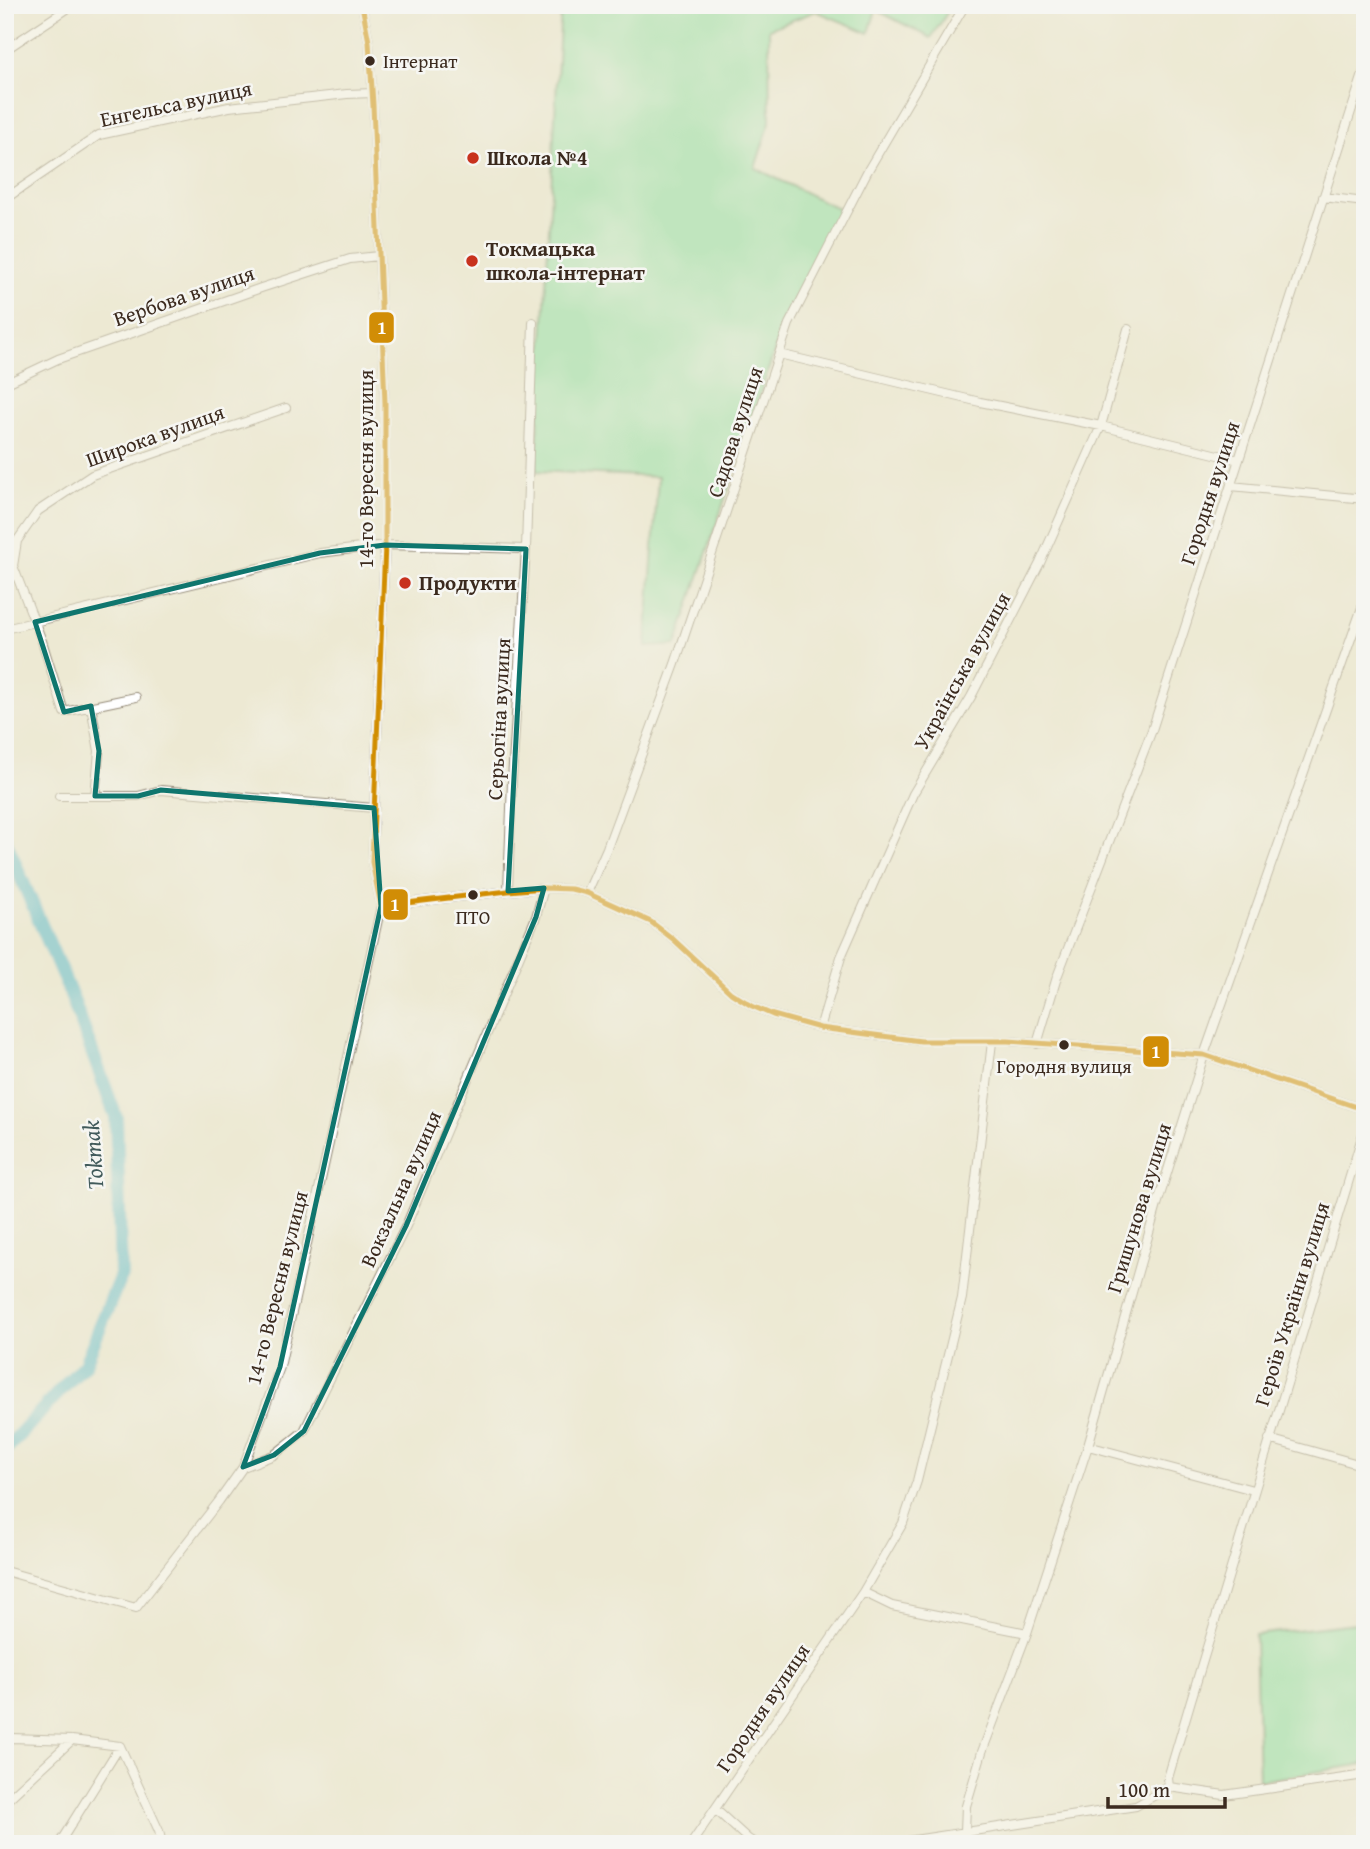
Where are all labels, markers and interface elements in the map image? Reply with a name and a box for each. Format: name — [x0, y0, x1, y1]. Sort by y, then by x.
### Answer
place label: Інтернат — [383, 47, 458, 75]
marker: Інтернат — [363, 54, 377, 68]
street label: Енгельса вулиця — [97, 72, 255, 135]
place label: Школа №4 — [487, 142, 588, 173]
marker: Школа №4 — [465, 150, 481, 166]
place label: Токмацька школа-інтернат — [486, 233, 646, 288]
marker: Токмацька школа-інтернат — [464, 253, 480, 269]
street label: Вербова вулиця — [109, 257, 259, 334]
line badge: 1 — [368, 311, 395, 344]
text: 1 — [377, 313, 387, 341]
street label: Садова вулиця — [699, 362, 770, 501]
street label: 14-го Вересня вулиця — [350, 369, 381, 568]
street label: Широка вулиця — [81, 396, 229, 475]
street label: Городня вулиця — [1172, 417, 1247, 569]
place label: Продукти — [419, 567, 517, 598]
marker: Продукти — [397, 575, 413, 591]
street label: Українська вулиця — [905, 586, 1018, 755]
street label: Серьогіна вулиця — [479, 637, 518, 801]
line badge: 1 — [382, 888, 409, 921]
marker: ПТО — [466, 888, 480, 902]
text: 1 — [390, 890, 400, 918]
place label: ПТО — [456, 903, 490, 931]
line badge: 1 — [1142, 1035, 1170, 1068]
text: 1 — [1151, 1037, 1161, 1065]
marker: Городня вулиця — [1057, 1038, 1071, 1052]
place label: Городня вулиця — [996, 1052, 1132, 1080]
street label: Вокзальна вулиця — [352, 1105, 449, 1272]
water label: Tokmak — [74, 1119, 111, 1191]
street label: Гришунова вулиця — [1098, 1119, 1179, 1297]
street label: 14-го Вересня вулиця — [237, 1187, 316, 1388]
street label: Героїв України вулиця — [1246, 1198, 1337, 1410]
street label: Городня вулиця — [708, 1637, 817, 1778]
scale bar — [1108, 1765, 1225, 1809]
text: 100 m — [1118, 1774, 1170, 1805]

